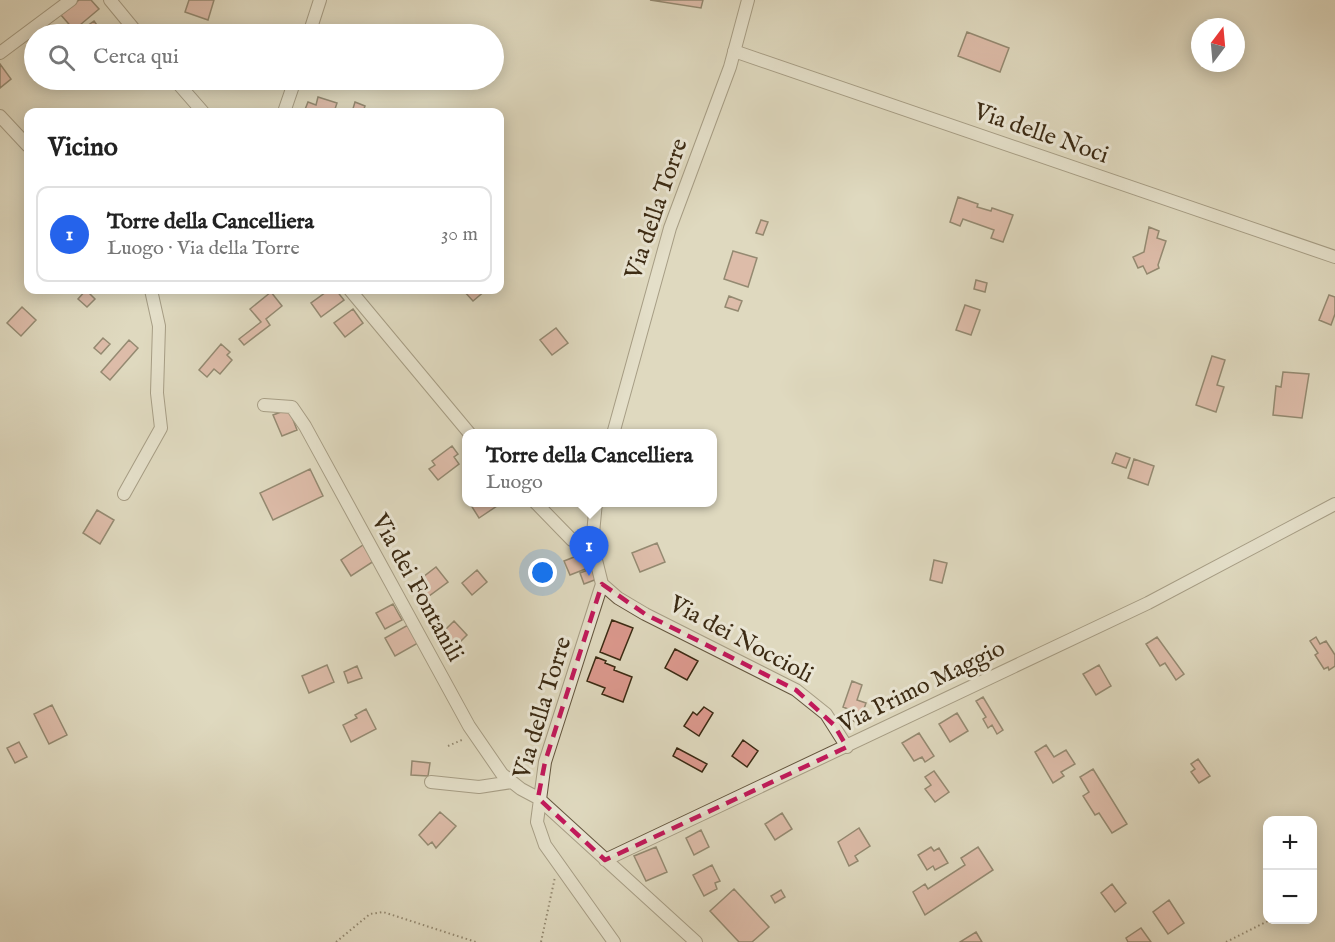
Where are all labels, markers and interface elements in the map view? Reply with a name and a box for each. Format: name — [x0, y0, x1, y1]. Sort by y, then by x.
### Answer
north arrow — [1191, 18, 1245, 72]
search box — [24, 24, 504, 90]
icon: search — [45, 41, 78, 74]
text: Cerca qui — [93, 43, 179, 71]
street label: Via delle Noci — [969, 96, 1113, 172]
text: Vicino — [48, 131, 118, 164]
street label: Via della Torre — [618, 134, 696, 285]
text: Torre della Cancelliera — [107, 208, 314, 236]
text: 1 — [66, 222, 73, 247]
text: 30 m — [441, 222, 478, 247]
text: Luogo · Via della Torre — [107, 236, 300, 261]
popup — [462, 429, 717, 507]
text: Torre della Cancelliera — [486, 442, 693, 470]
text: Luogo — [486, 470, 543, 495]
street label: Via dei Fontanili — [363, 508, 470, 667]
pin: 1 — [570, 526, 608, 576]
your location — [528, 558, 557, 587]
street label: Via dei Noccioli — [663, 589, 818, 691]
street label: Via della Torre — [506, 633, 579, 784]
street label: Via Primo Maggio — [833, 633, 1010, 741]
map controls — [1263, 816, 1317, 924]
button: + — [1263, 816, 1317, 870]
button: − — [1263, 870, 1317, 924]

